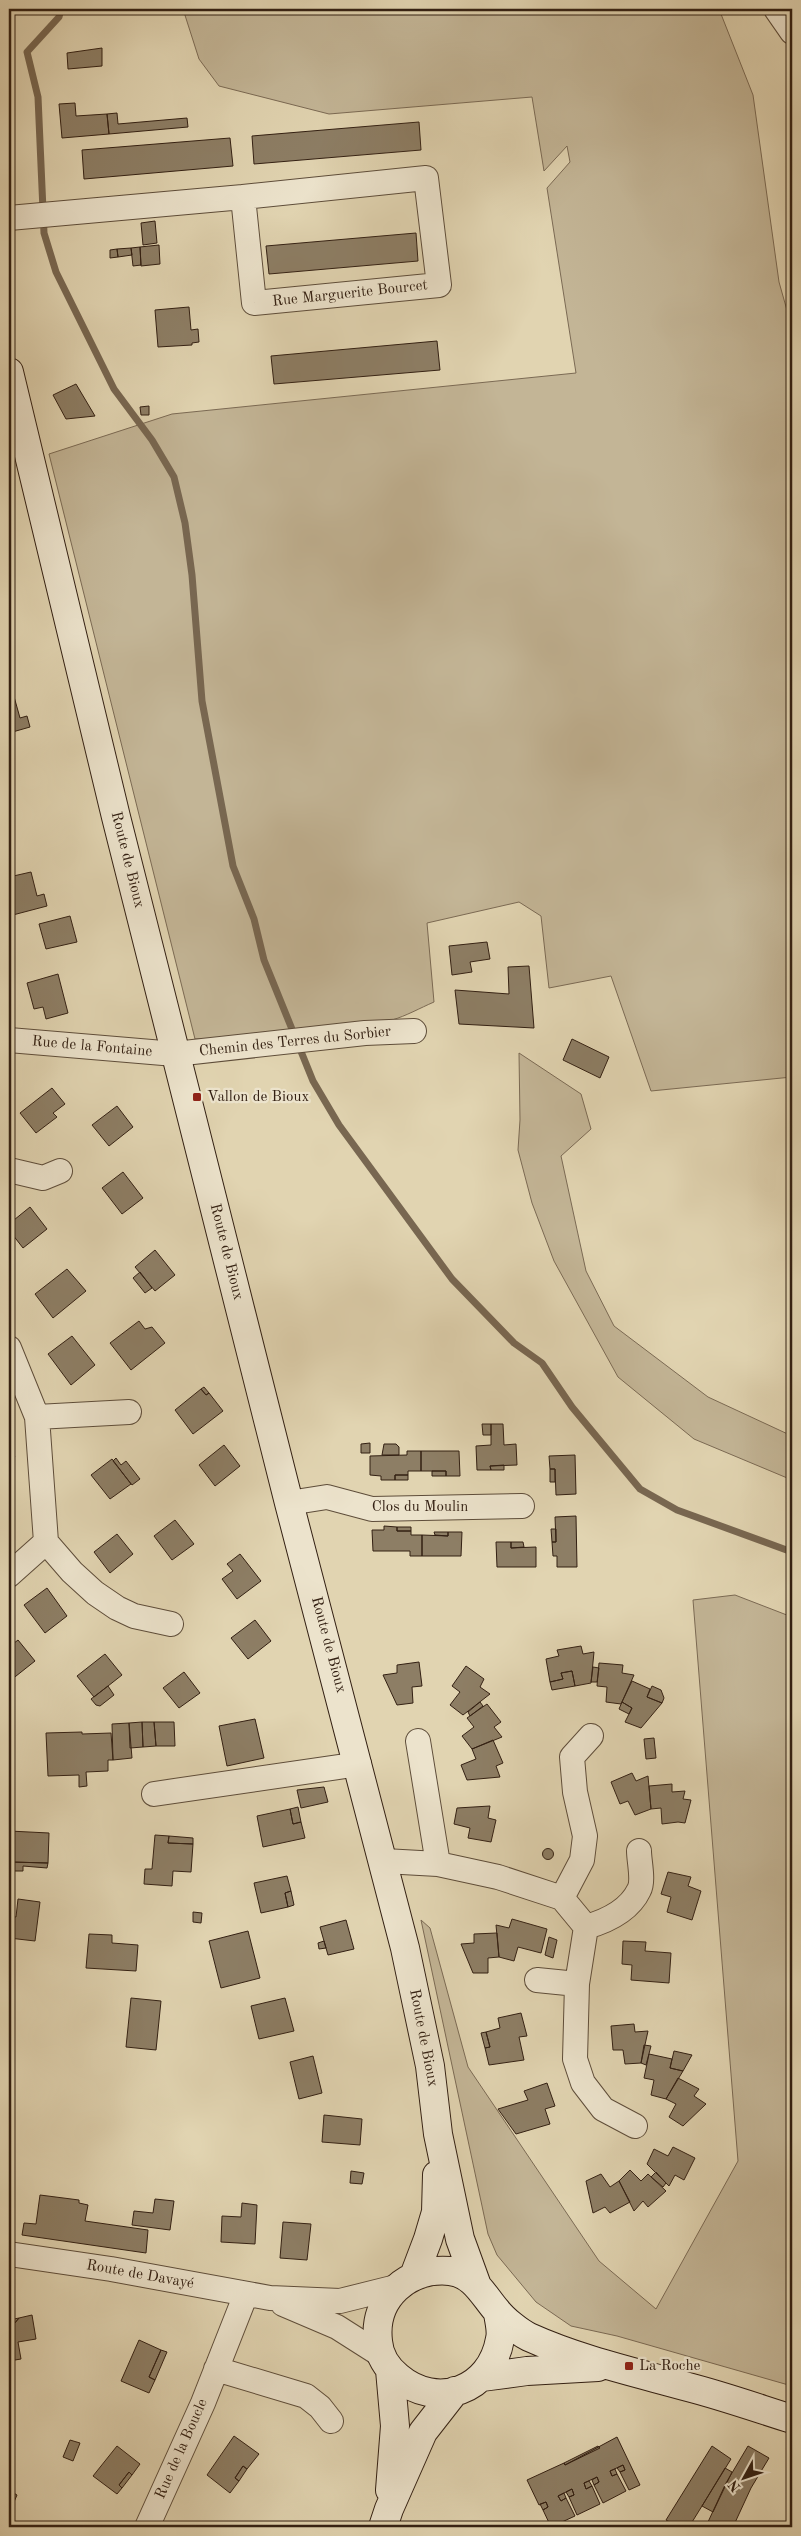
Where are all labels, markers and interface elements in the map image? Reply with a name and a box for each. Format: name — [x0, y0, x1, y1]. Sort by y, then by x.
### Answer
street label: Rue Marguerite Bourcet — [272, 278, 428, 310]
street label: Route de Bioux — [108, 810, 146, 910]
street label: Chemin des Terres du Sorbier — [198, 1024, 392, 1060]
street label: Rue de la Fontaine — [31, 1034, 153, 1060]
place label: Vallon de Bioux — [207, 1090, 309, 1105]
marker: Vallon de Bioux — [191, 1091, 203, 1103]
street label: Route de Bioux — [207, 1202, 245, 1302]
street label: Clos du Moulin — [372, 1500, 468, 1515]
street label: Route de Bioux — [308, 1595, 348, 1695]
street label: Route de Bioux — [406, 1988, 440, 2088]
street label: Route de Davayé — [85, 2258, 195, 2292]
place label: La Roche — [639, 2359, 701, 2374]
marker: La Roche — [623, 2360, 635, 2372]
street label: Rue de la Boucle — [153, 2397, 211, 2501]
north arrow — [718, 2454, 768, 2504]
text: N — [726, 2477, 744, 2494]

